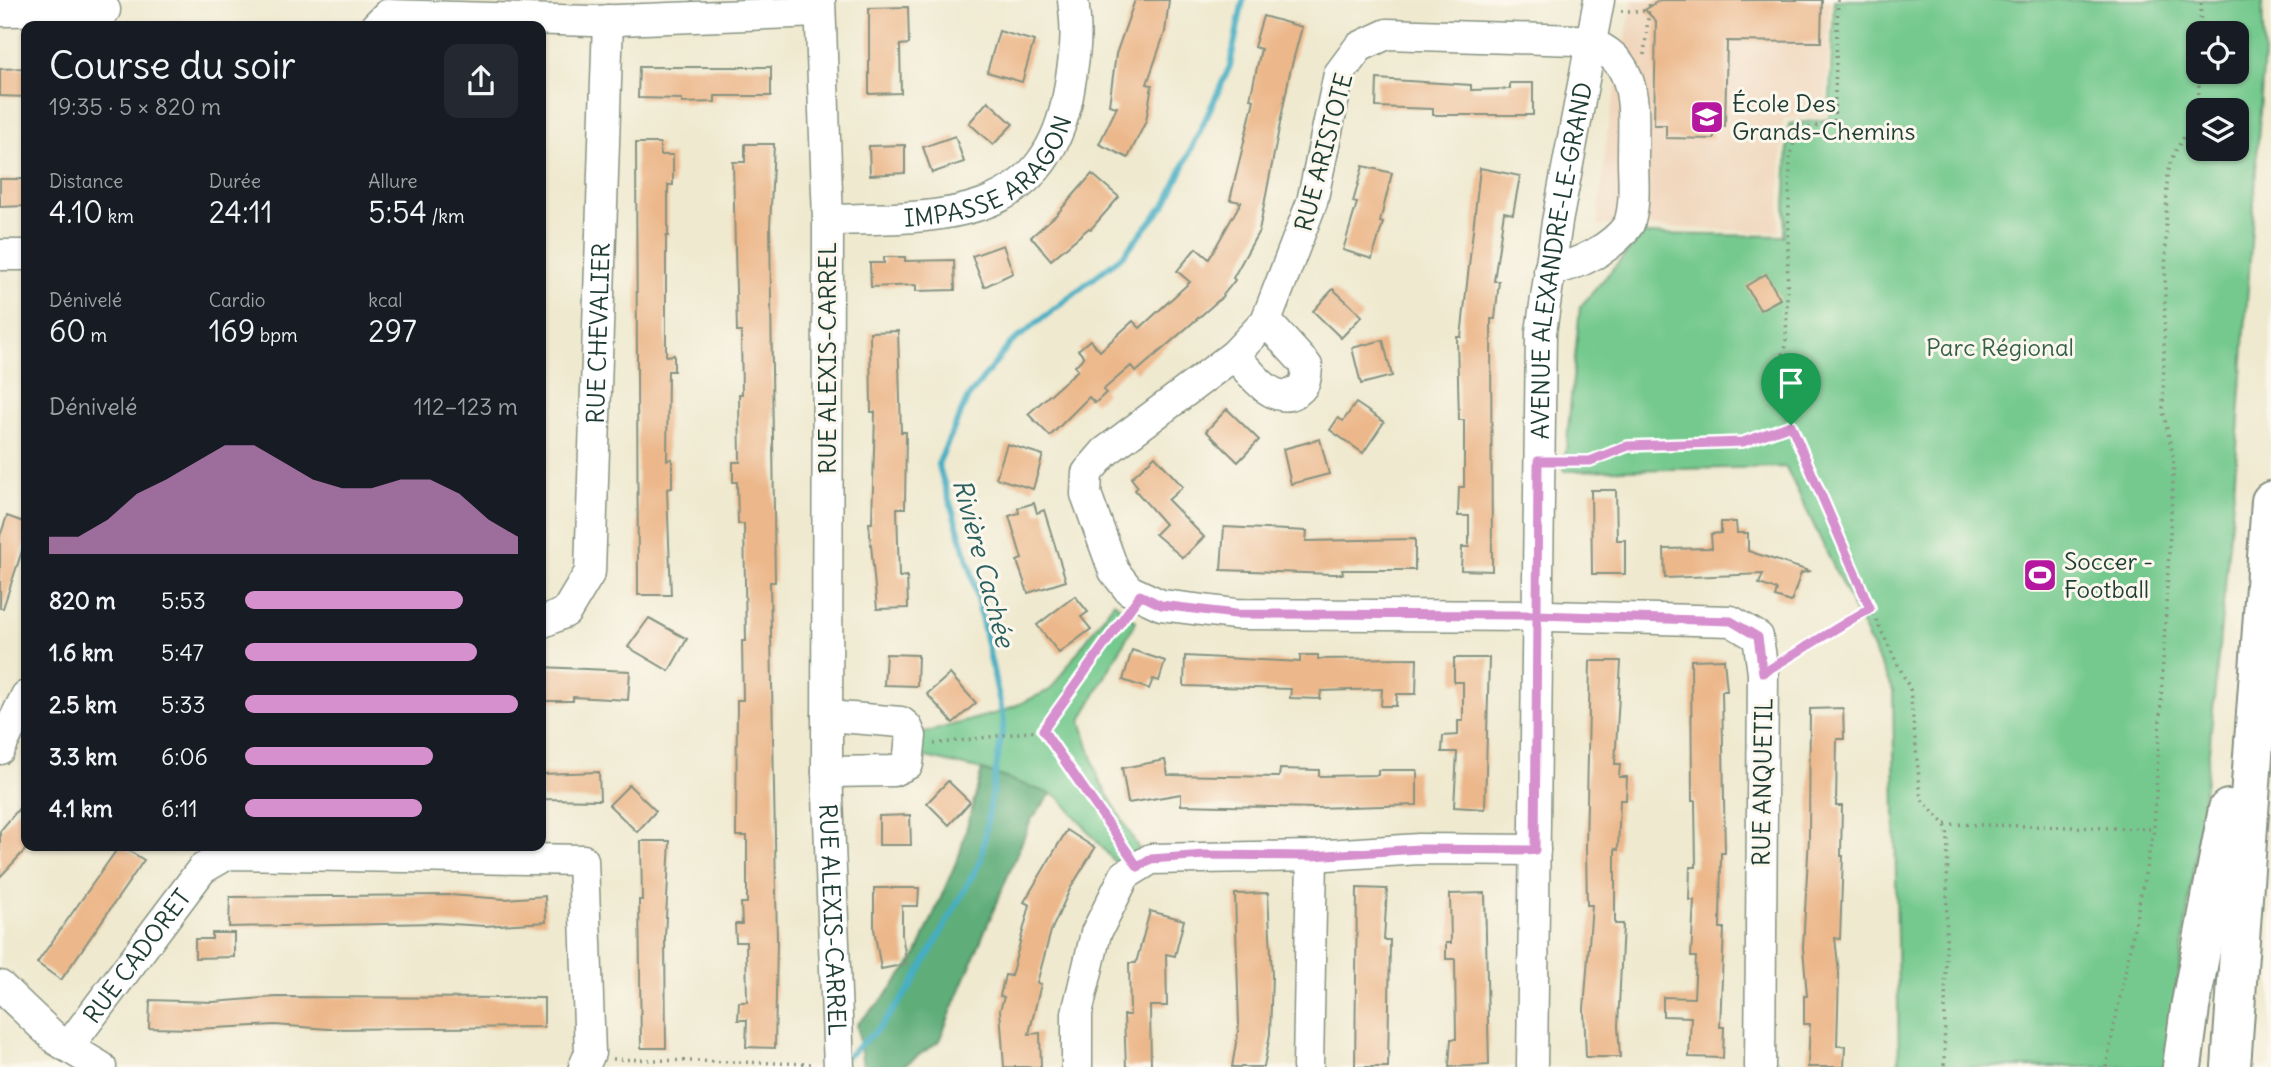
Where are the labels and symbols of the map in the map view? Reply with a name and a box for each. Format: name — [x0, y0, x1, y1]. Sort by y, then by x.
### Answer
street label: RUE ARISTOTE — [1288, 70, 1358, 234]
street label: AVENUE ALEXANDRE-LE-GRAND — [1525, 80, 1598, 440]
place label: École Des Grands-Chemins — [1732, 88, 1915, 146]
school or university icon: École Des Grands-Chemins — [1688, 98, 1726, 136]
street label: IMPASSE ARAGON — [903, 111, 1077, 233]
street label: RUE CHEVALIER — [580, 242, 616, 424]
street label: RUE ALEXIS-CARREL — [812, 242, 842, 474]
park label: Parc Régional — [1926, 332, 2074, 362]
pin — [1761, 353, 1821, 425]
water label: Rivière Cachée — [946, 475, 1023, 653]
place label: Soccer - Football — [2064, 546, 2153, 604]
sports icon: Soccer - Football — [2021, 556, 2059, 594]
street label: RUE ANQUETIL — [1746, 698, 1778, 866]
street label: RUE ALEXIS-CARREL — [813, 803, 853, 1036]
street label: RUE CADORET — [76, 883, 197, 1029]

